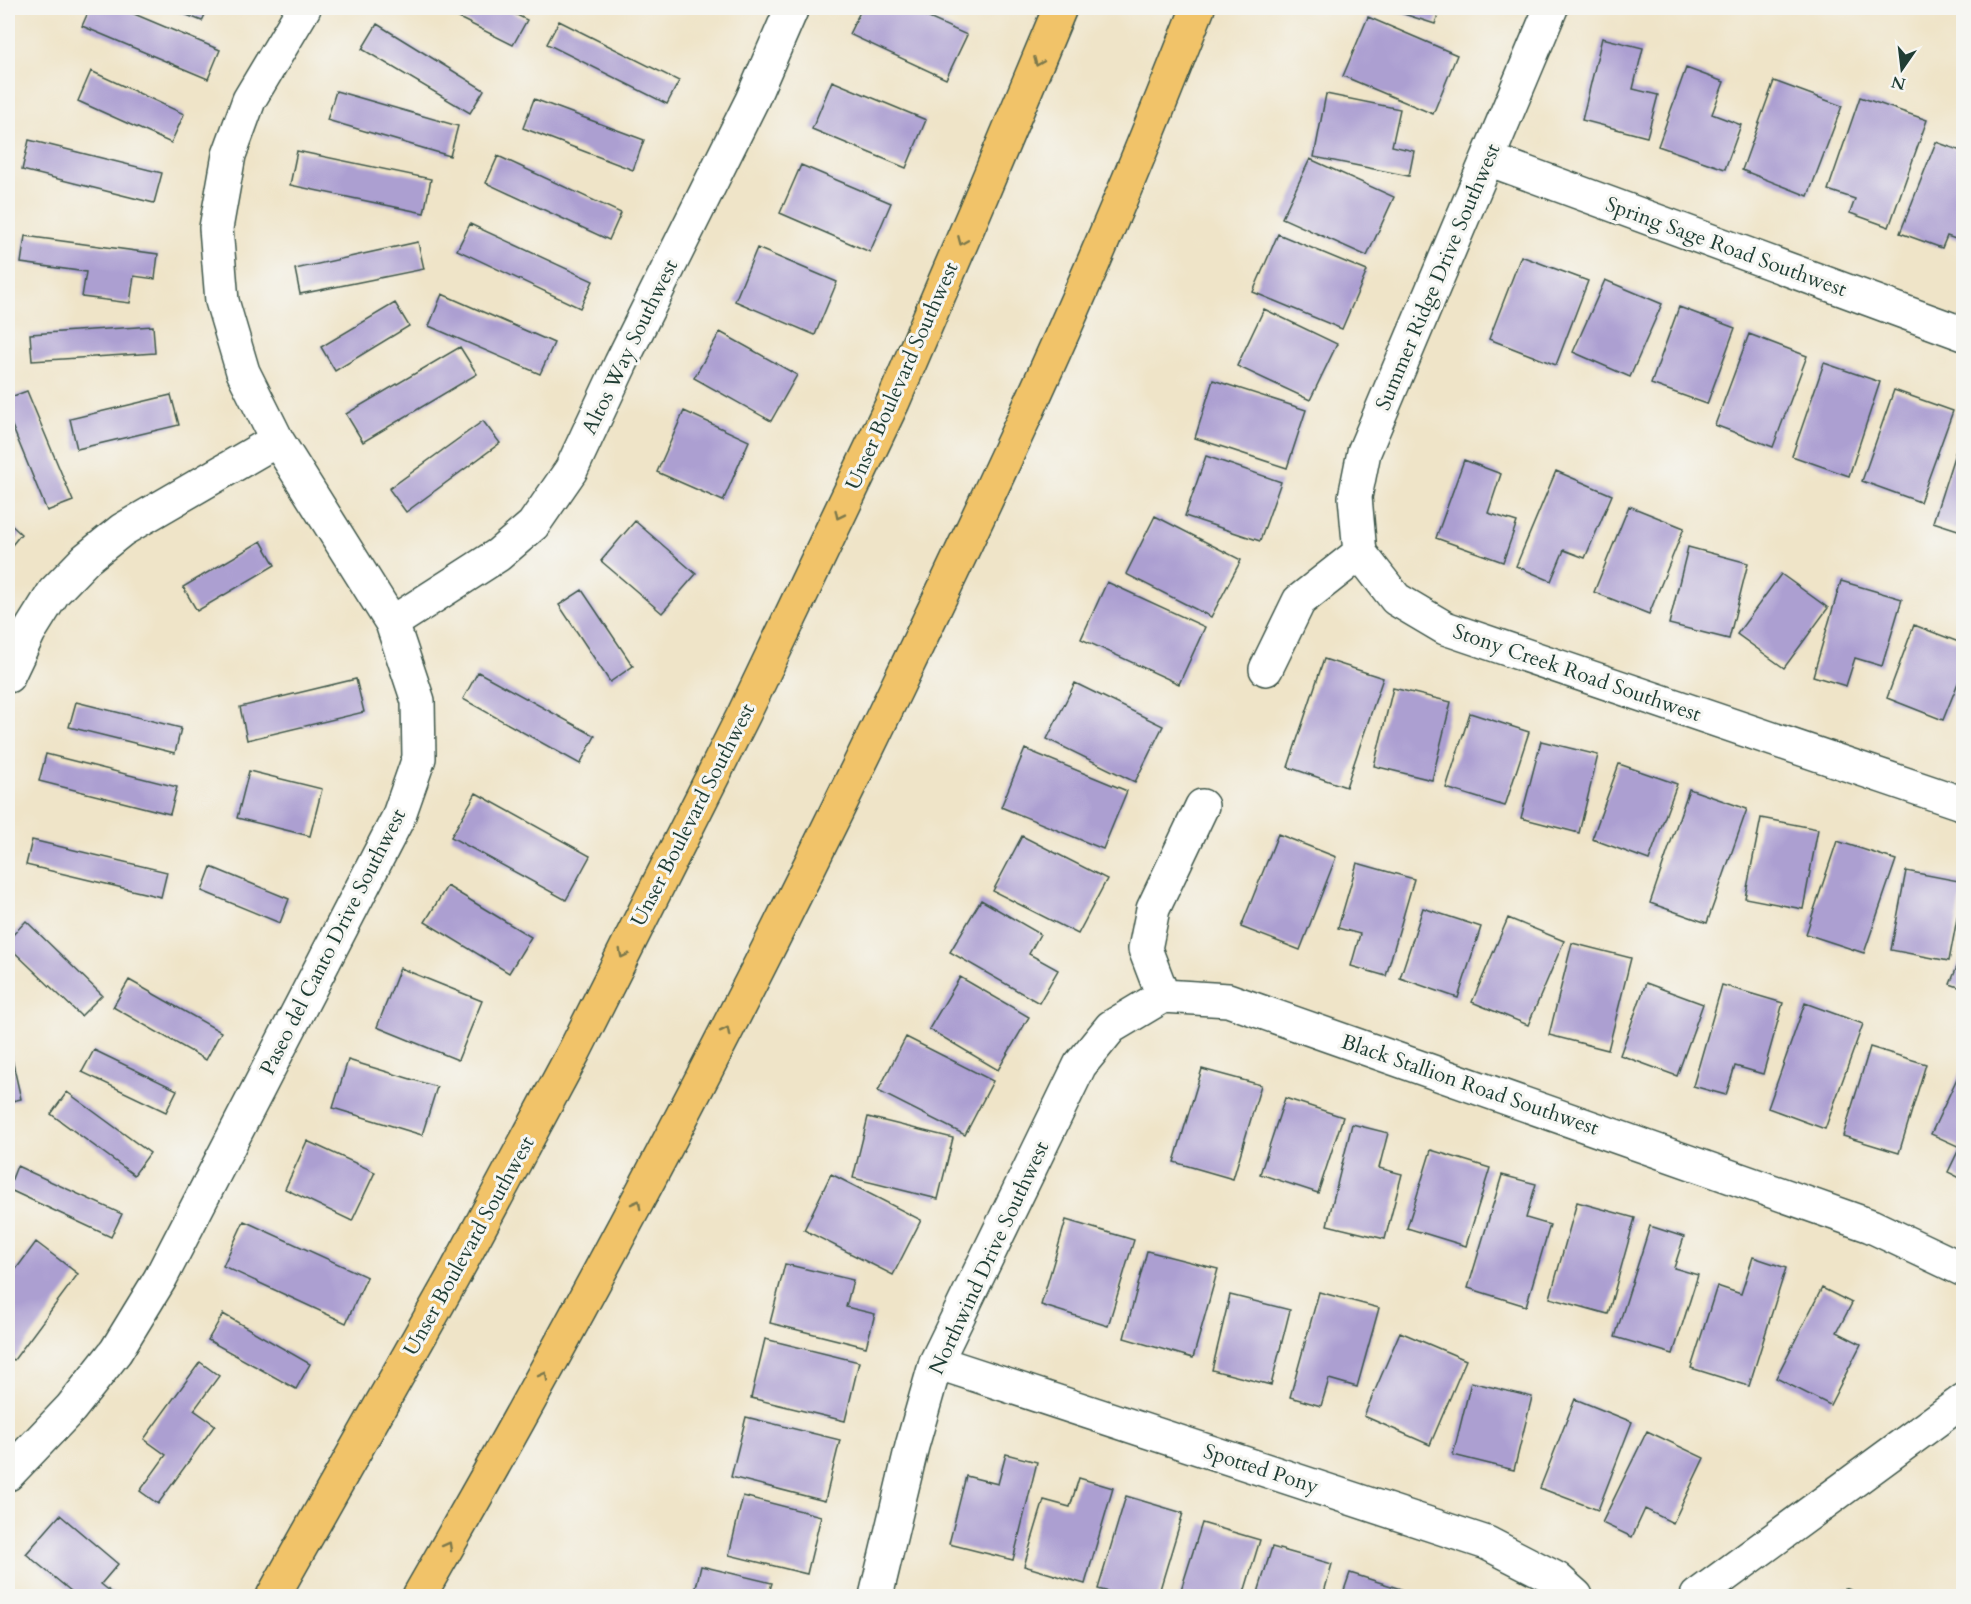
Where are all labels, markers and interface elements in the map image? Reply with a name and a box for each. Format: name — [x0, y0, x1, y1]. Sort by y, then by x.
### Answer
north arrow — [1872, 39, 1932, 99]
one-way arrow — [1033, 55, 1045, 66]
text: N — [1889, 70, 1908, 95]
street label: Summer Ridge Drive Southwest — [1369, 139, 1508, 415]
street label: Spring Sage Road Southwest — [1601, 190, 1851, 304]
one-way arrow — [958, 235, 970, 246]
street label: Altos Way Southwest — [575, 254, 685, 439]
street label: Unser Boulevard Southwest — [839, 257, 966, 495]
one-way arrow — [834, 508, 846, 519]
street label: Stony Creek Road Southwest — [1449, 617, 1705, 729]
street label: Unser Boulevard Southwest — [624, 698, 762, 932]
street label: Paseo del Canto Drive Southwest — [253, 803, 413, 1080]
one-way arrow — [619, 947, 631, 958]
one-way arrow — [719, 1026, 731, 1037]
street label: Black Stallion Road Southwest — [1338, 1027, 1603, 1143]
street label: Unser Boulevard Southwest — [397, 1131, 542, 1361]
street label: Northwind Drive Southwest — [922, 1136, 1056, 1380]
one-way arrow — [630, 1200, 641, 1210]
one-way arrow — [537, 1372, 548, 1382]
street label: Spotted Pony — [1200, 1437, 1322, 1501]
one-way arrow — [441, 1542, 452, 1552]

